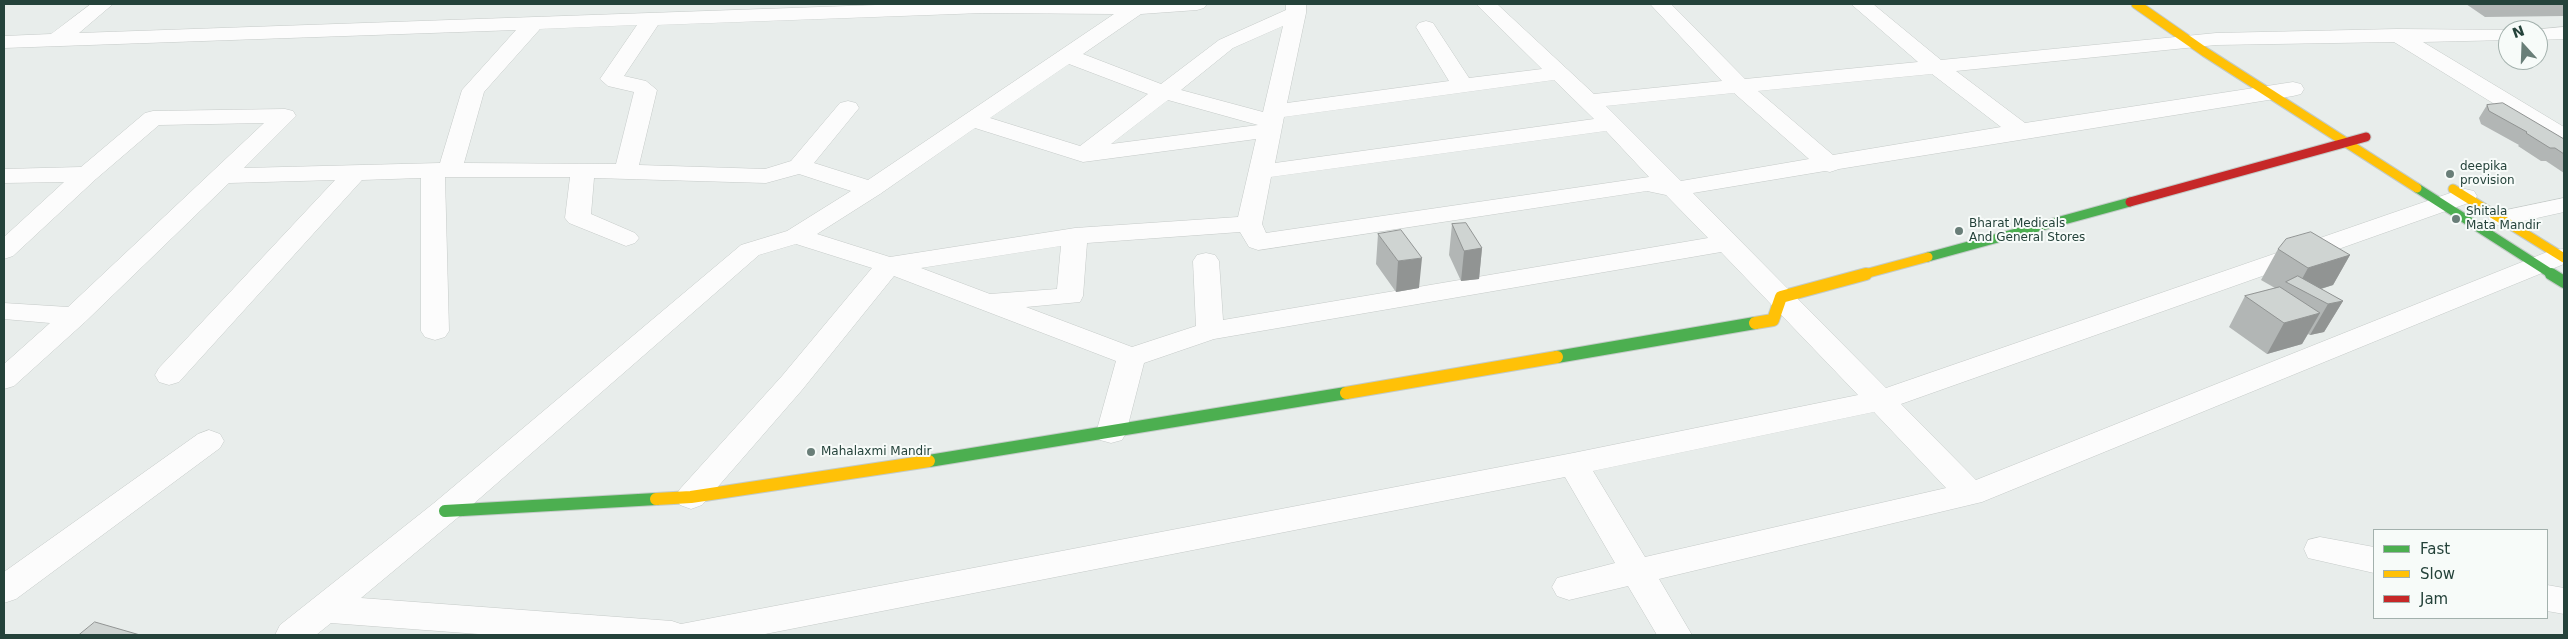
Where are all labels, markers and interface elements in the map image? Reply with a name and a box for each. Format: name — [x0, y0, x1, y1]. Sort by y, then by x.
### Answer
north arrow — [2498, 20, 2548, 70]
text: N — [2510, 22, 2526, 41]
place label: deepika provision — [2460, 160, 2515, 188]
marker: deepika provision — [2444, 168, 2456, 180]
place label: Shitala Mata Mandir — [2466, 205, 2541, 233]
marker: Shitala Mata Mandir — [2450, 213, 2462, 225]
place label: Bharat Medicals And General Stores — [1969, 217, 2085, 245]
marker: Bharat Medicals And General Stores — [1953, 225, 1965, 237]
place label: Mahalaxmi Mandir — [821, 445, 931, 459]
marker: Mahalaxmi Mandir — [805, 446, 817, 458]
legend — [2373, 529, 2548, 619]
text: Fast — [2420, 540, 2450, 558]
text: Slow — [2420, 565, 2455, 583]
text: Jam — [2420, 590, 2448, 608]

